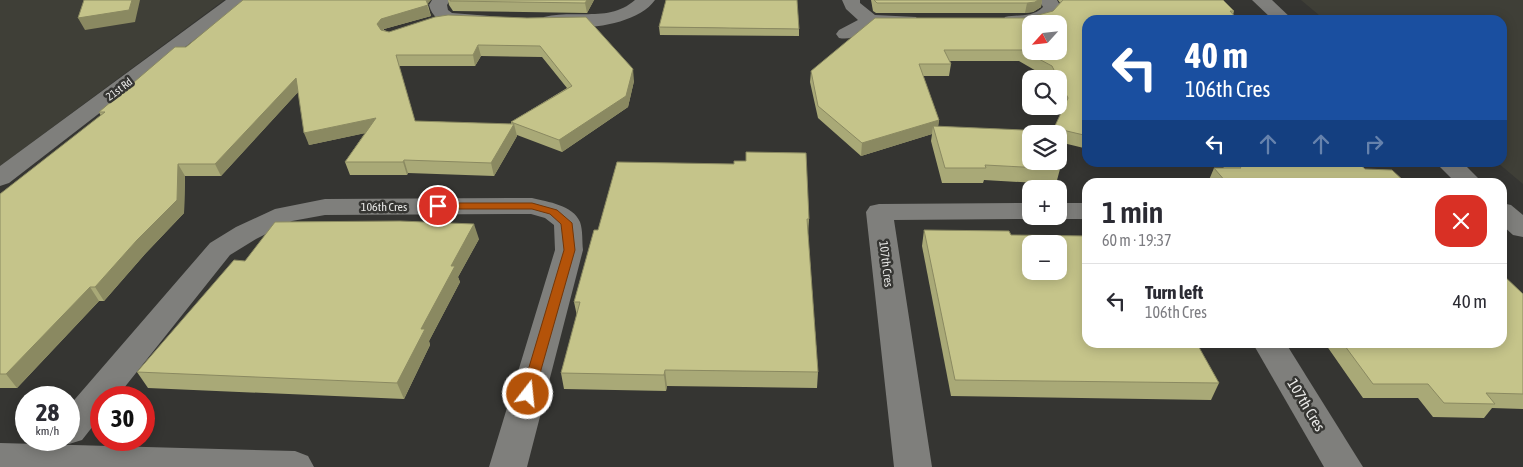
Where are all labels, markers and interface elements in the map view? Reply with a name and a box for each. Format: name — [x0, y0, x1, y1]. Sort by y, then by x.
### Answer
north arrow — [1022, 15, 1068, 60]
map controls — [1022, 15, 1067, 280]
icon: left — [1102, 35, 1167, 100]
text: 40 m — [1185, 35, 1248, 75]
button: search — [1022, 70, 1067, 115]
street label: 21st Rd — [104, 75, 134, 103]
text: 106th Cres — [1185, 76, 1270, 102]
button: layers — [1022, 125, 1067, 170]
icon: left — [1201, 130, 1229, 158]
icon: ahead — [1254, 130, 1282, 158]
icon: ahead — [1307, 130, 1335, 158]
icon: right — [1360, 130, 1388, 158]
button: + — [1022, 180, 1067, 225]
pin — [417, 185, 459, 227]
icon: arrive — [424, 192, 452, 220]
text: 1 min — [1102, 195, 1163, 229]
button: close — [1435, 195, 1487, 247]
street label: 106th Cres — [361, 200, 407, 214]
text: 60 m · 19:37 — [1102, 231, 1172, 249]
button: − — [1022, 235, 1067, 280]
street label: 107th Cres — [876, 240, 896, 288]
text: Turn left — [1145, 281, 1203, 303]
icon: left — [1102, 287, 1130, 315]
text: 40 m — [1453, 290, 1487, 312]
text: 106th Cres — [1145, 303, 1207, 321]
position arrow — [501, 367, 553, 419]
street label: 107th Cres — [1284, 375, 1329, 434]
speed limit sign: 30 — [90, 386, 155, 451]
text: 28 — [36, 398, 59, 426]
text: km/h — [36, 424, 59, 438]

